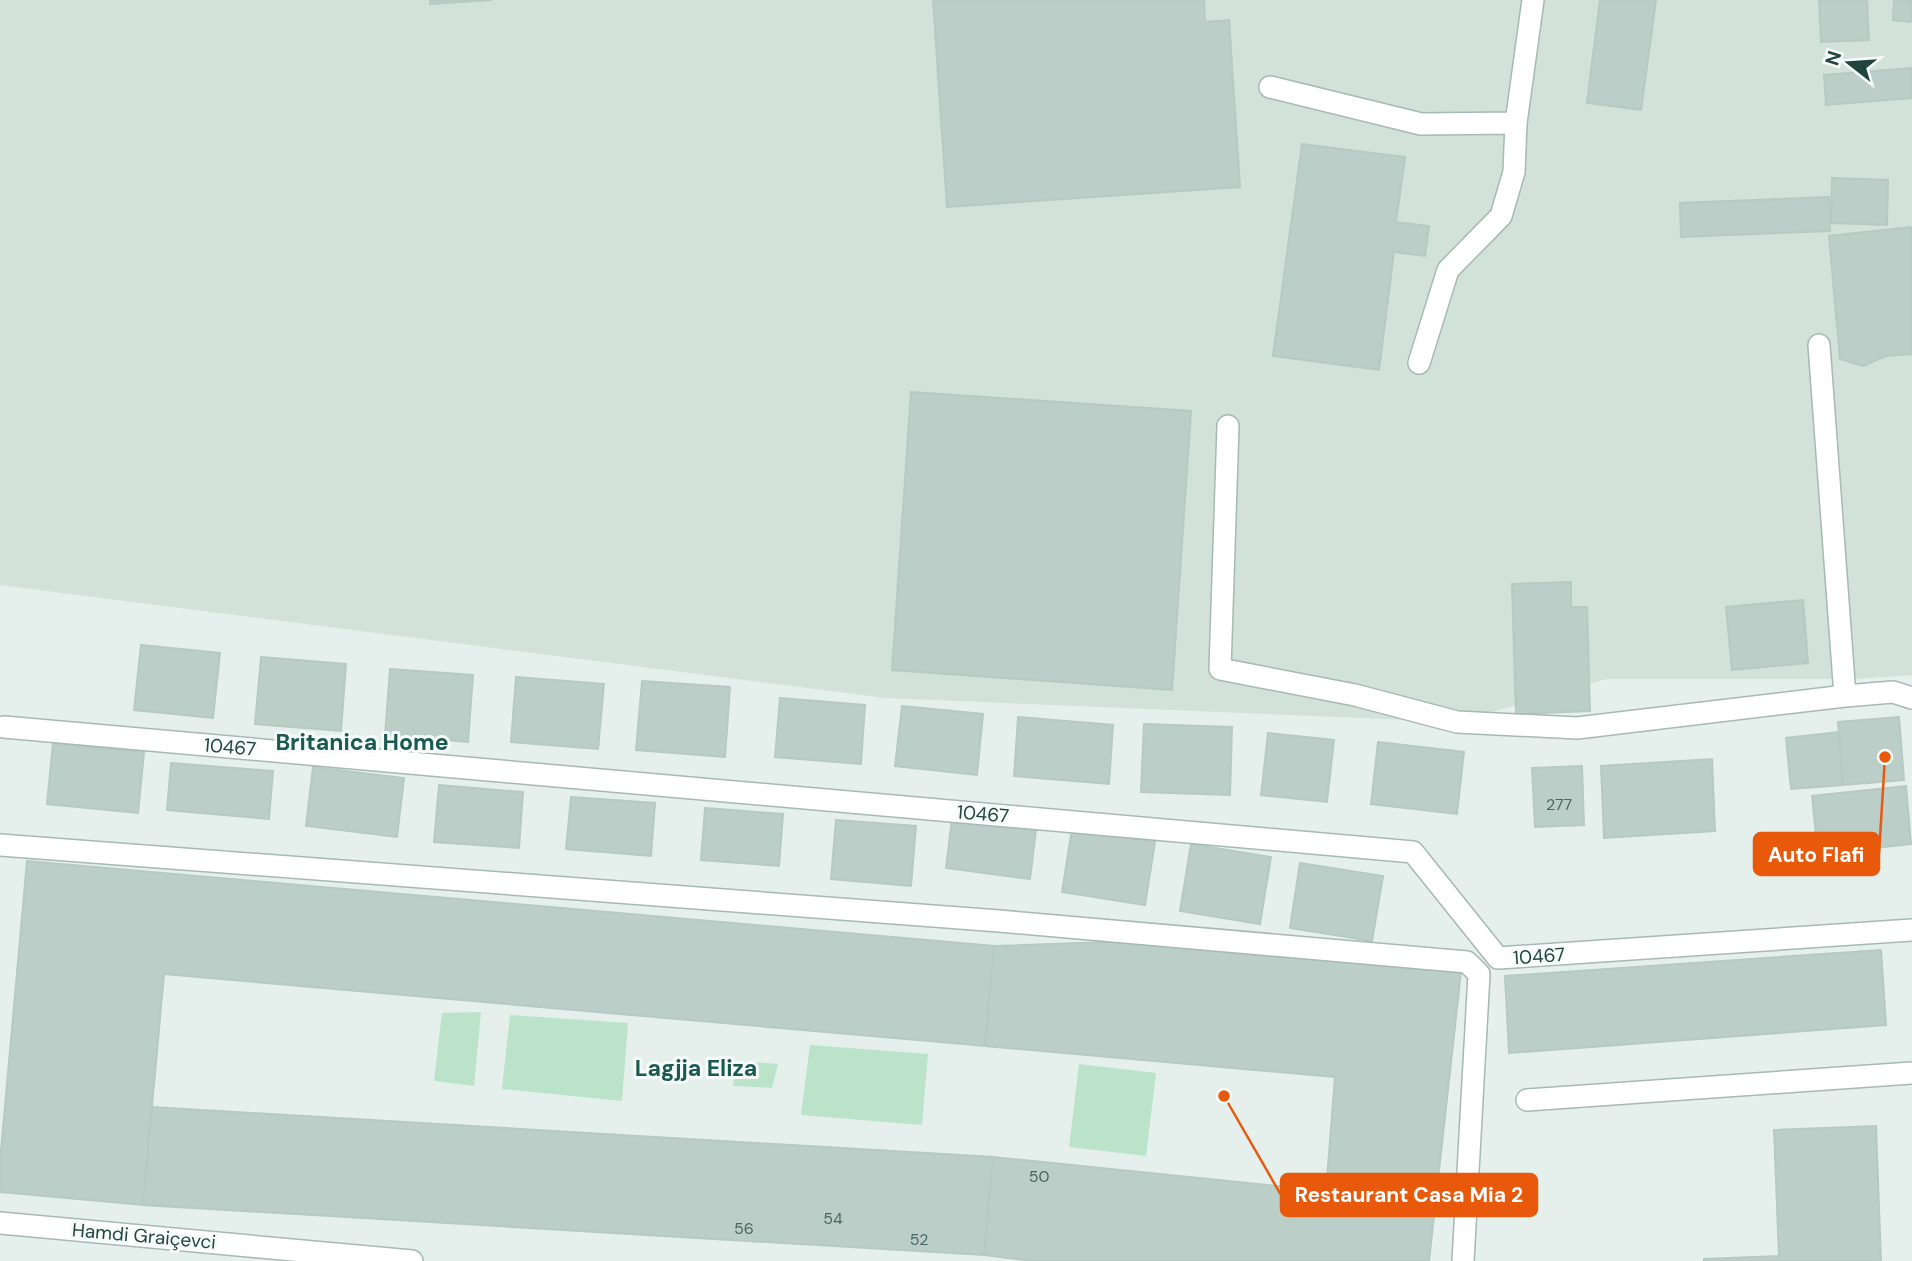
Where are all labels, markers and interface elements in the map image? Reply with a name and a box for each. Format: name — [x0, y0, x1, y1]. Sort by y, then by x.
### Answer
north arrow — [1814, 28, 1884, 98]
text: N — [1819, 48, 1847, 68]
district label: Britanica Home — [275, 727, 449, 757]
street label: 10467 — [203, 732, 257, 762]
house number: 277 — [1546, 794, 1572, 815]
street label: 10467 — [956, 799, 1010, 829]
callout: Auto Flafi — [1754, 833, 1879, 875]
text: Auto Flafi — [1768, 841, 1864, 869]
street label: 10467 — [1512, 942, 1566, 970]
district label: Lagjja Eliza — [635, 1053, 757, 1083]
house number: 50 — [1029, 1166, 1049, 1187]
callout: Restaurant Casa Mia 2 — [1281, 1174, 1537, 1216]
text: Restaurant Casa Mia 2 — [1295, 1181, 1523, 1209]
house number: 54 — [823, 1208, 843, 1229]
street label: Hamdi Graiçevci — [71, 1217, 217, 1255]
house number: 56 — [734, 1218, 754, 1239]
house number: 52 — [910, 1229, 928, 1250]

